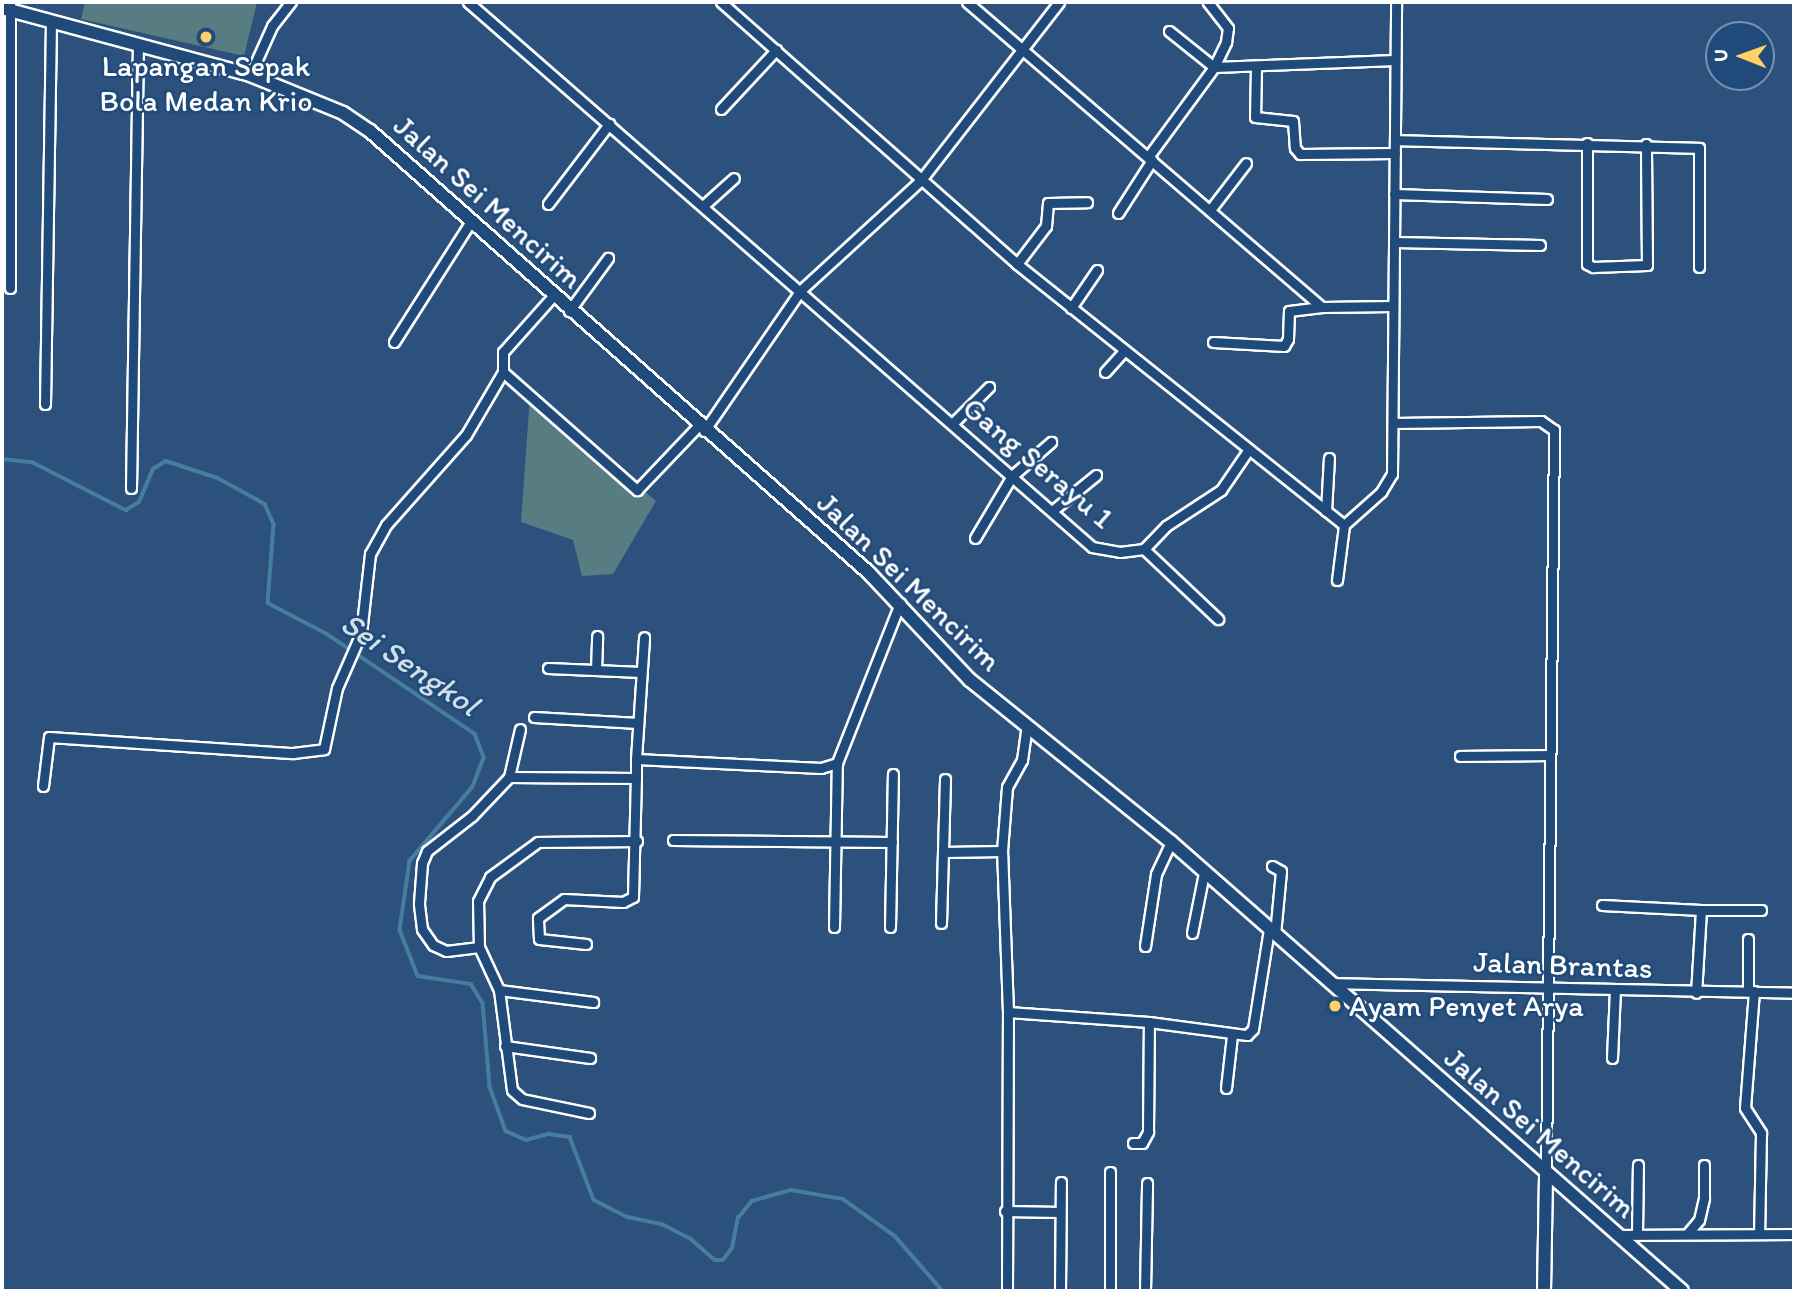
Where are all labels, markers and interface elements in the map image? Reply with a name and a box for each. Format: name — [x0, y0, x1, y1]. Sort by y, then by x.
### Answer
north arrow — [1705, 21, 1775, 91]
marker: Lapangan Sepak Bola Medan Krio — [198, 29, 214, 45]
place label: Lapangan Sepak Bola Medan Krio — [101, 48, 311, 118]
text: U — [1709, 49, 1732, 62]
street label: Jalan Sei Mencirim — [386, 108, 590, 296]
street label: Gang Serayu 1 — [956, 390, 1120, 536]
street label: Jalan Sei Mencirim — [809, 485, 1009, 679]
water label: Sei Sengkol — [334, 604, 486, 724]
street label: Jalan Brantas — [1473, 944, 1653, 986]
place label: Ayam Penyet Arya — [1349, 988, 1583, 1024]
marker: Ayam Penyet Arya — [1327, 998, 1343, 1014]
street label: Jalan Sei Mencirim — [1437, 1040, 1643, 1226]

